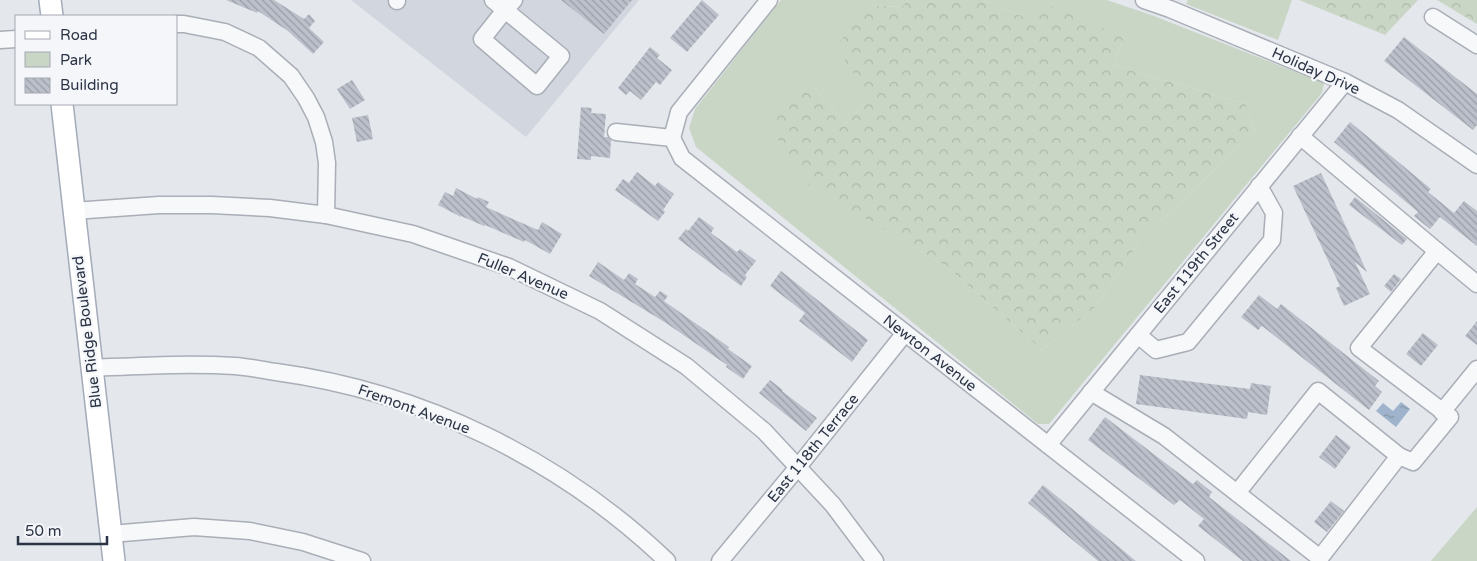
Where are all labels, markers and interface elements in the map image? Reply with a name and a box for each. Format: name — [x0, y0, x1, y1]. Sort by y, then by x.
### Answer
legend — [15, 15, 178, 105]
text: Road — [60, 26, 98, 44]
street label: Holiday Drive — [1269, 44, 1363, 98]
text: Park — [60, 51, 92, 69]
text: Building — [60, 76, 119, 94]
street label: East 119th Street — [1150, 209, 1242, 317]
street label: Fuller Avenue — [475, 249, 571, 303]
street label: Blue Ridge Boulevard — [69, 255, 105, 409]
street label: Newton Avenue — [880, 311, 980, 395]
street label: Fremont Avenue — [356, 380, 472, 438]
street label: East 118th Terrace — [764, 390, 862, 506]
scale bar — [18, 514, 106, 546]
text: 50 m — [25, 522, 62, 540]

